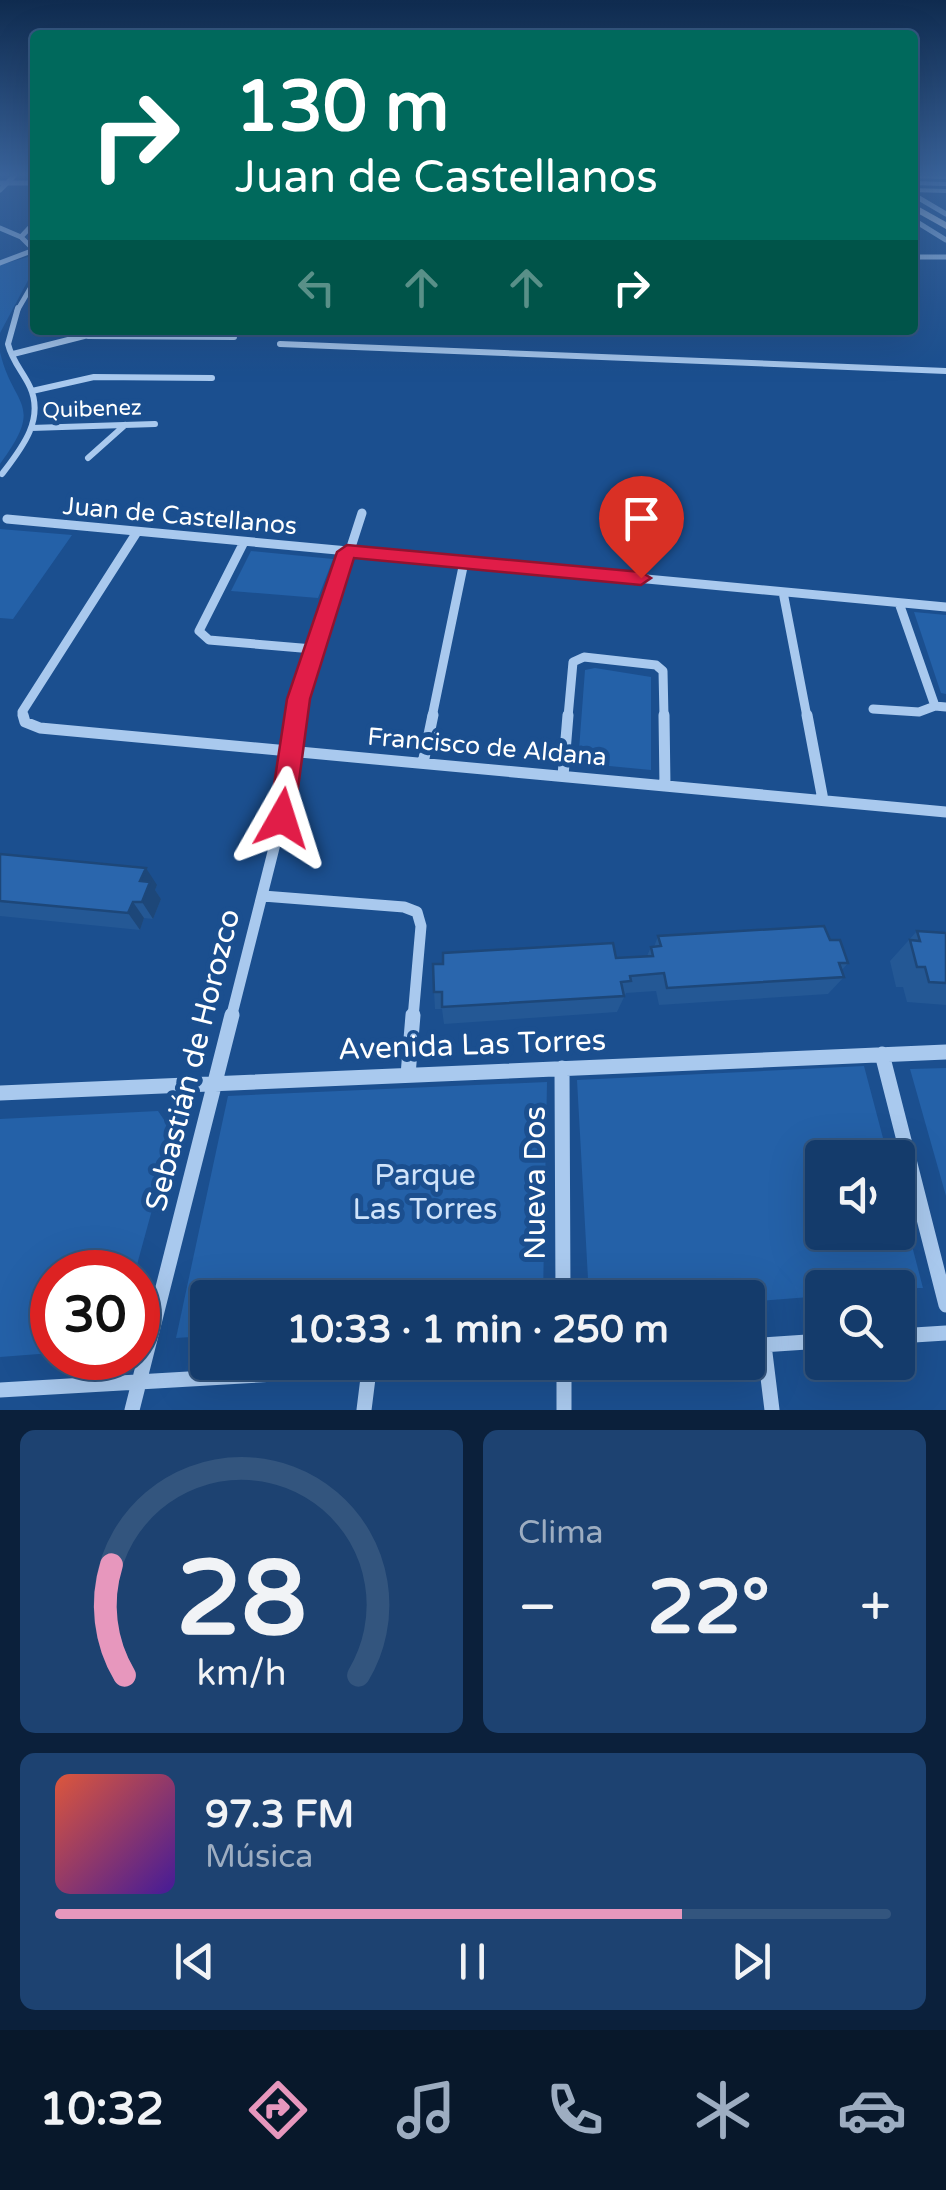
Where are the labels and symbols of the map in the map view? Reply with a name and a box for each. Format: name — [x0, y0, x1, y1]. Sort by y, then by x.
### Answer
street label: Quibenez — [42, 394, 142, 424]
pin — [599, 476, 684, 579]
street label: Juan de Castellanos — [62, 491, 298, 541]
street label: Francisco de Aldana — [366, 722, 608, 772]
position arrow — [230, 766, 334, 870]
street label: Sebastián de Horozco — [138, 905, 248, 1215]
street label: Avenida Las Torres — [337, 1022, 607, 1068]
street label: Nueva Dos — [517, 1106, 554, 1260]
park label: Parque Las Torres — [353, 1157, 497, 1228]
speed limit sign: 30 — [30, 1250, 160, 1380]

